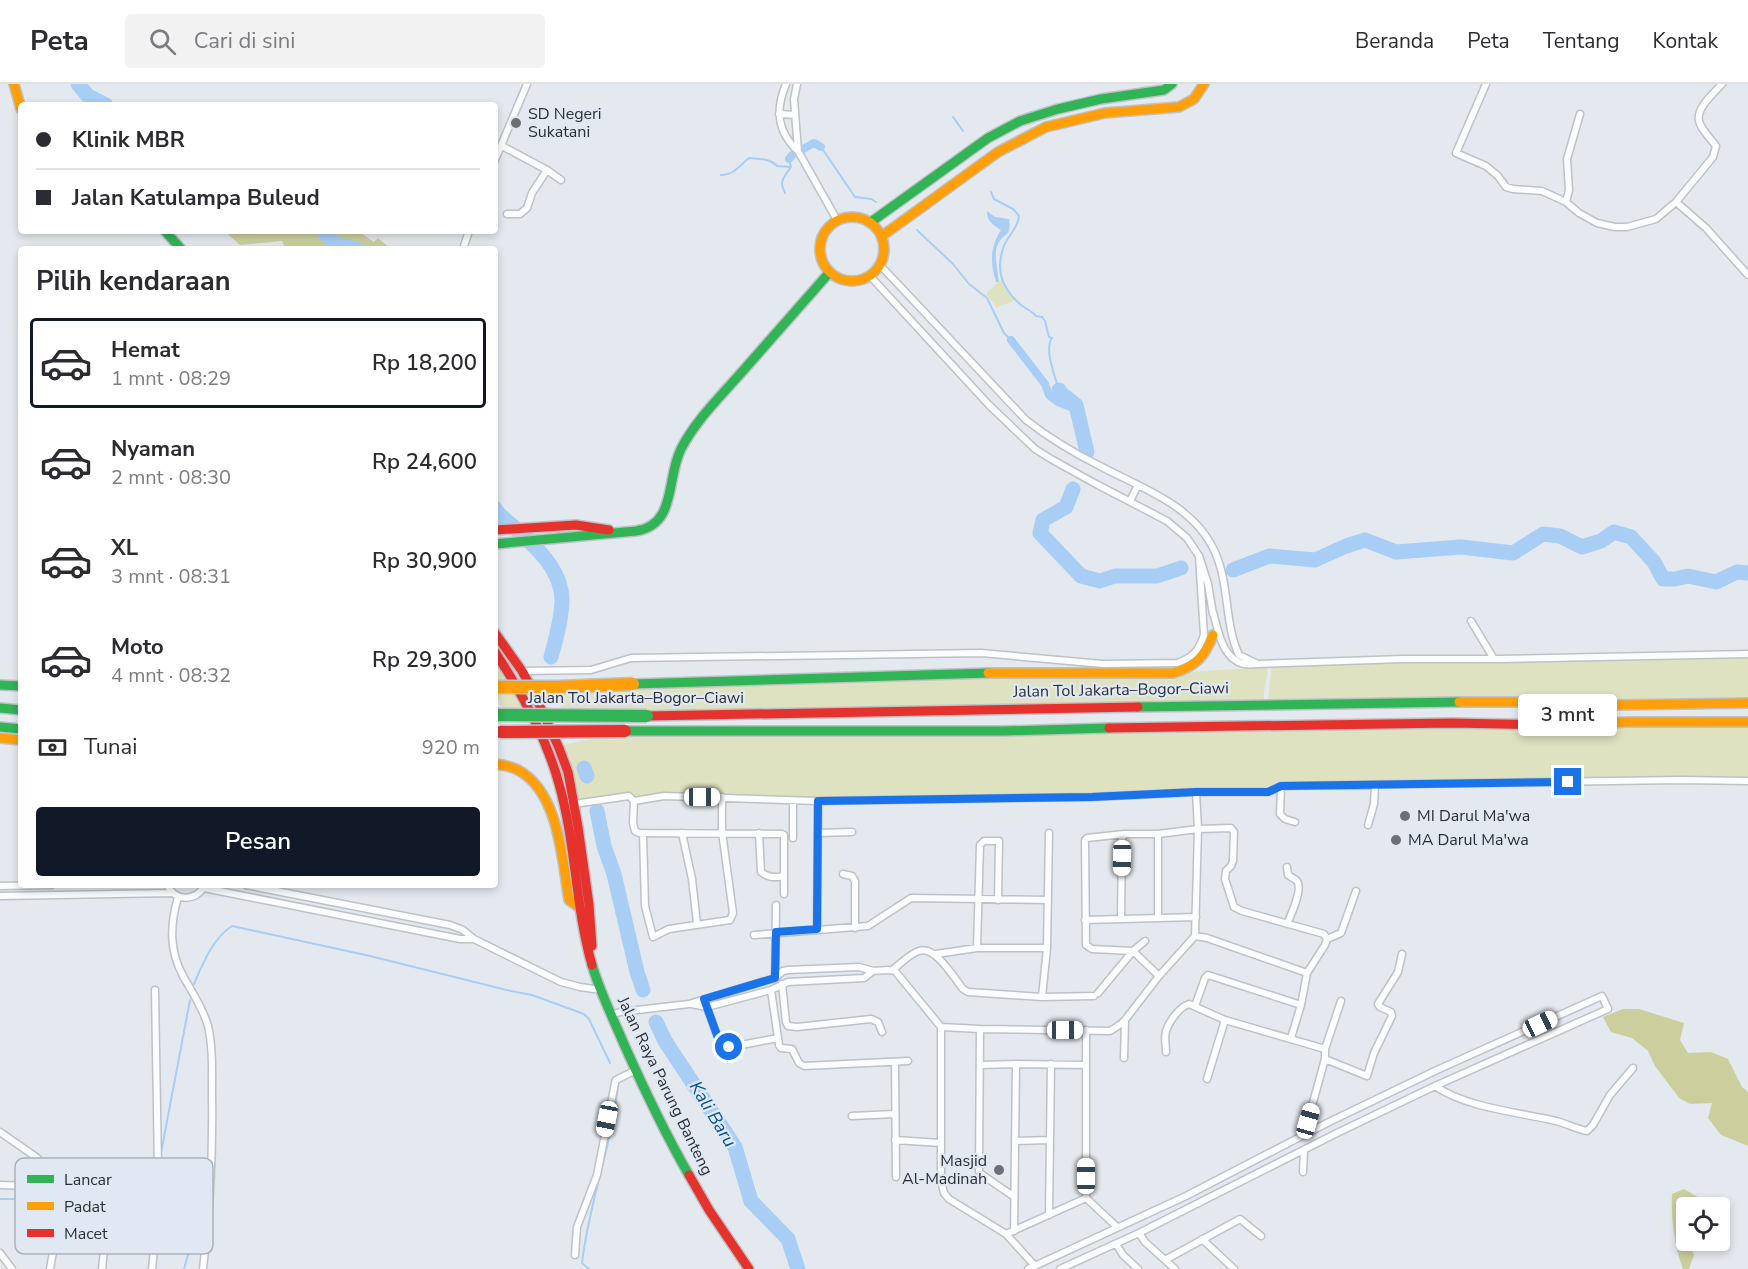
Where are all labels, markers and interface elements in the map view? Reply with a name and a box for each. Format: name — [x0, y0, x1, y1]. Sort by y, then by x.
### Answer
search box — [125, 14, 545, 68]
text: Peta — [30, 22, 89, 60]
icon: search — [146, 25, 179, 58]
text: Cari di sini — [194, 26, 295, 56]
text: Beranda — [1355, 27, 1434, 55]
text: Peta — [1467, 27, 1510, 55]
text: Tentang — [1543, 27, 1620, 55]
text: Kontak — [1653, 27, 1718, 55]
place label: SD Negeri Sukatani — [528, 103, 602, 143]
marker: SD Negeri Sukatani — [509, 116, 523, 130]
text: Klinik MBR — [72, 125, 185, 155]
text: Jalan Katulampa Buleud — [72, 183, 320, 213]
text: Pilih kendaraan — [36, 263, 230, 300]
text: Hemat — [111, 335, 180, 365]
icon: car — [39, 336, 93, 390]
text: Rp 18,200 — [372, 348, 477, 378]
text: 1 mnt · 08:29 — [111, 365, 231, 392]
text: Nyaman — [111, 434, 195, 464]
icon: car — [39, 435, 93, 489]
text: Rp 24,600 — [372, 447, 477, 477]
text: 2 mnt · 08:30 — [111, 464, 231, 491]
text: XL — [111, 533, 138, 563]
icon: car — [39, 534, 93, 588]
text: Rp 30,900 — [372, 546, 477, 576]
text: 3 mnt · 08:31 — [111, 563, 231, 590]
text: Moto — [111, 632, 164, 662]
icon: car — [39, 633, 93, 687]
text: Rp 29,300 — [372, 645, 477, 675]
text: 4 mnt · 08:32 — [111, 662, 231, 689]
street label: Jalan Tol Jakarta–Bogor–Ciawi — [1012, 677, 1229, 703]
street label: Jalan Tol Jakarta–Bogor–Ciawi — [527, 687, 744, 709]
callout: 3 mnt — [1518, 695, 1618, 737]
text: 3 mnt — [1541, 701, 1594, 728]
icon: cash — [36, 731, 69, 764]
text: Tunai — [84, 732, 137, 762]
text: 920 m — [422, 734, 480, 761]
route end — [1554, 768, 1581, 795]
car — [684, 788, 720, 806]
place label: MI Darul Ma'wa — [1417, 805, 1530, 827]
button: Pesan — [36, 807, 480, 876]
marker: MI Darul Ma'wa — [1398, 809, 1412, 823]
place label: MA Darul Ma'wa — [1408, 829, 1529, 851]
marker: MA Darul Ma'wa — [1389, 833, 1403, 847]
car — [1113, 840, 1131, 876]
street label: Jalan Raya Parung Banteng — [612, 992, 718, 1179]
car — [1520, 1008, 1560, 1040]
car — [1047, 1021, 1083, 1039]
route start — [715, 1033, 742, 1060]
water label: Kali Baru — [684, 1076, 742, 1152]
car — [595, 1100, 619, 1138]
car — [1294, 1101, 1322, 1141]
place label: Masjid Al-Madinah — [902, 1150, 987, 1190]
legend — [15, 1158, 213, 1254]
car — [1077, 1158, 1095, 1194]
marker: Masjid Al-Madinah — [992, 1163, 1006, 1177]
text: Lancar — [64, 1169, 112, 1191]
text: Padat — [64, 1196, 106, 1218]
map controls — [1676, 1197, 1730, 1251]
button: locate — [1676, 1197, 1730, 1251]
text: Macet — [64, 1223, 108, 1245]

